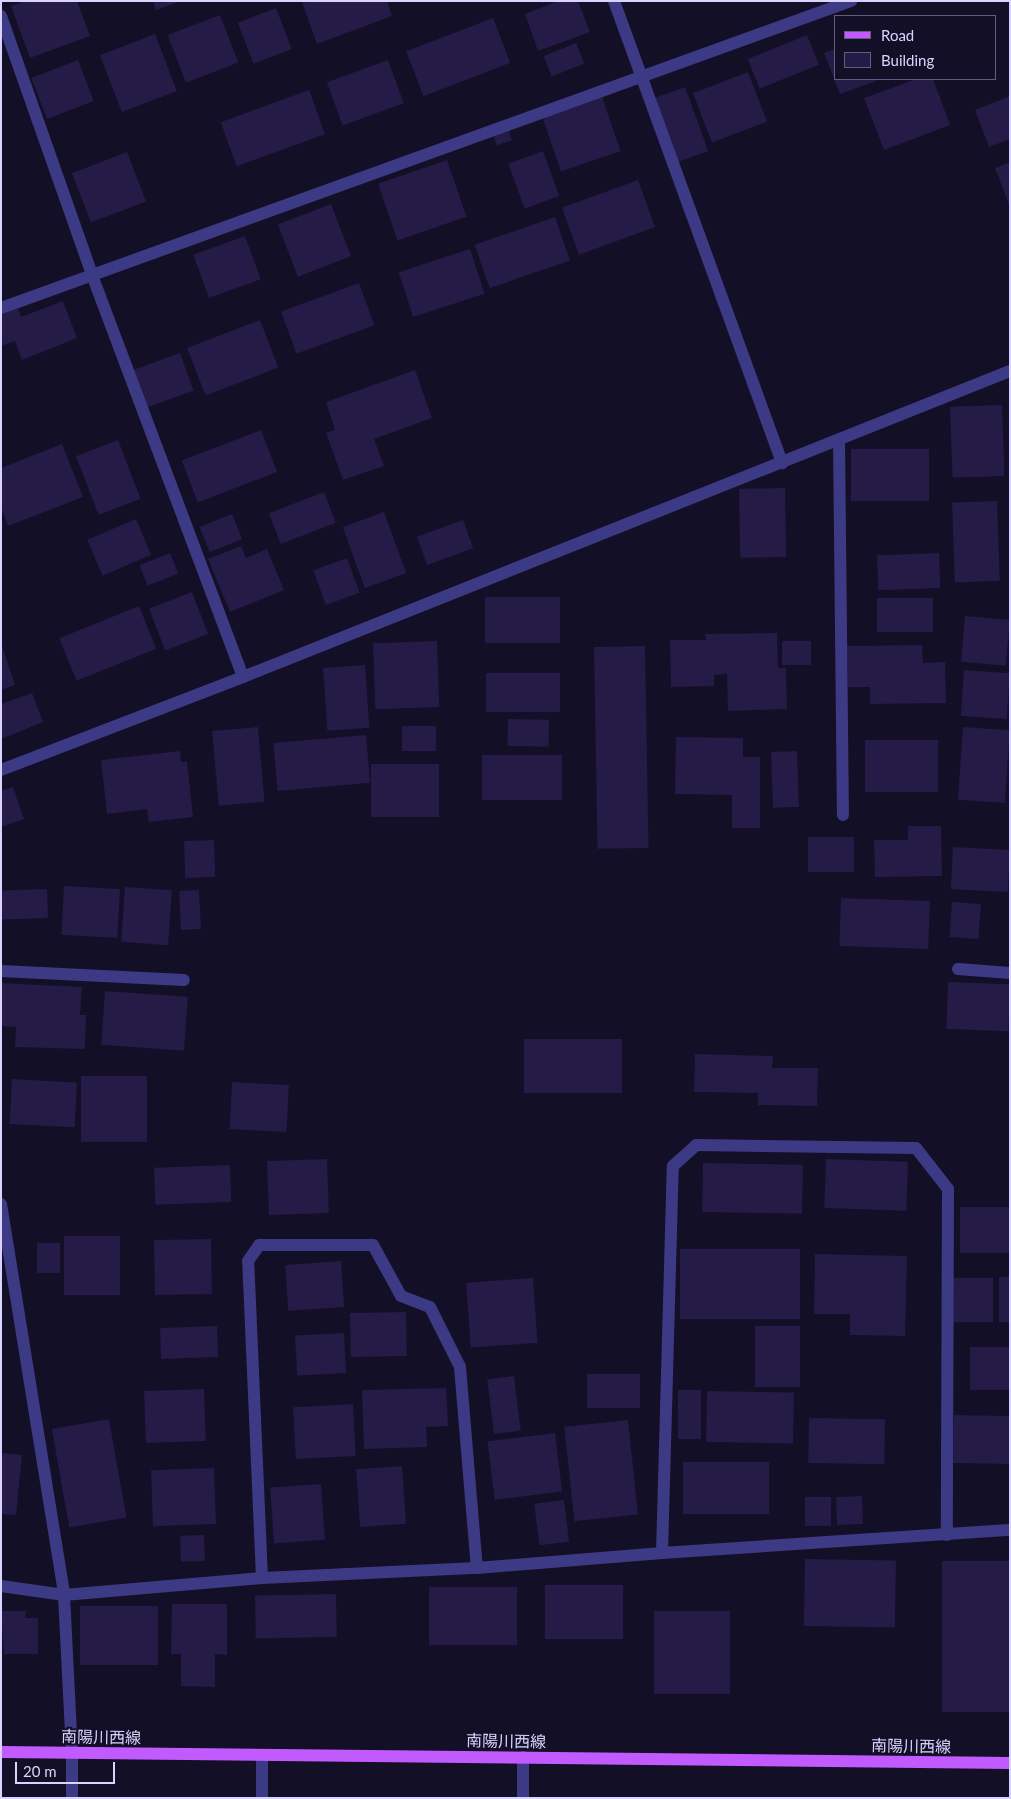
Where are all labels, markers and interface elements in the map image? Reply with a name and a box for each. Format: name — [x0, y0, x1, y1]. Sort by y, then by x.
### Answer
legend — [834, 15, 996, 80]
text: Road — [881, 26, 914, 44]
text: Building — [881, 51, 934, 69]
street label: 南陽川西線 — [61, 1727, 141, 1747]
street label: 南陽川西線 — [466, 1731, 546, 1751]
street label: 南陽川西線 — [871, 1736, 951, 1756]
scale bar — [18, 1752, 118, 1784]
text: 20 m — [23, 1762, 57, 1780]

